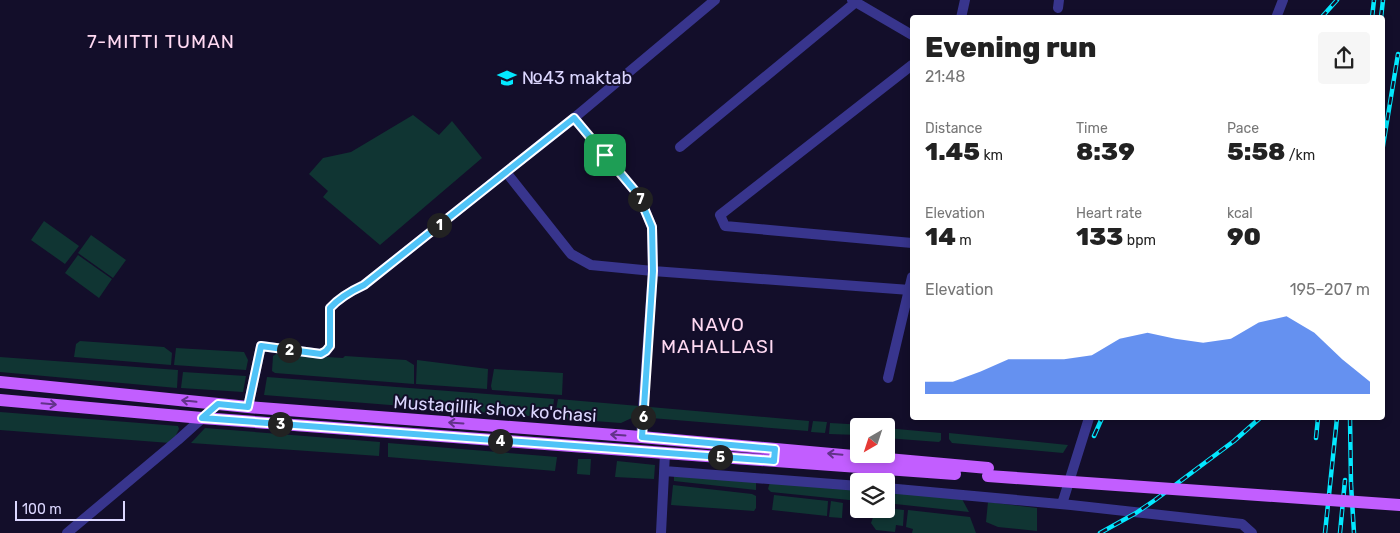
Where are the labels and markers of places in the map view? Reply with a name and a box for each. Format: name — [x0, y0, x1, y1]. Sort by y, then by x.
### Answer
school or university icon: №43 maktab — [496, 67, 518, 89]
place label: №43 maktab — [522, 67, 632, 89]
pin — [584, 134, 626, 176]
pin: 7 — [628, 186, 652, 212]
pin: 1 — [426, 212, 452, 238]
pin: 2 — [276, 338, 302, 362]
pin: 6 — [630, 404, 656, 430]
pin: 3 — [268, 412, 292, 436]
pin: 4 — [488, 428, 512, 454]
pin: 5 — [708, 444, 732, 470]

